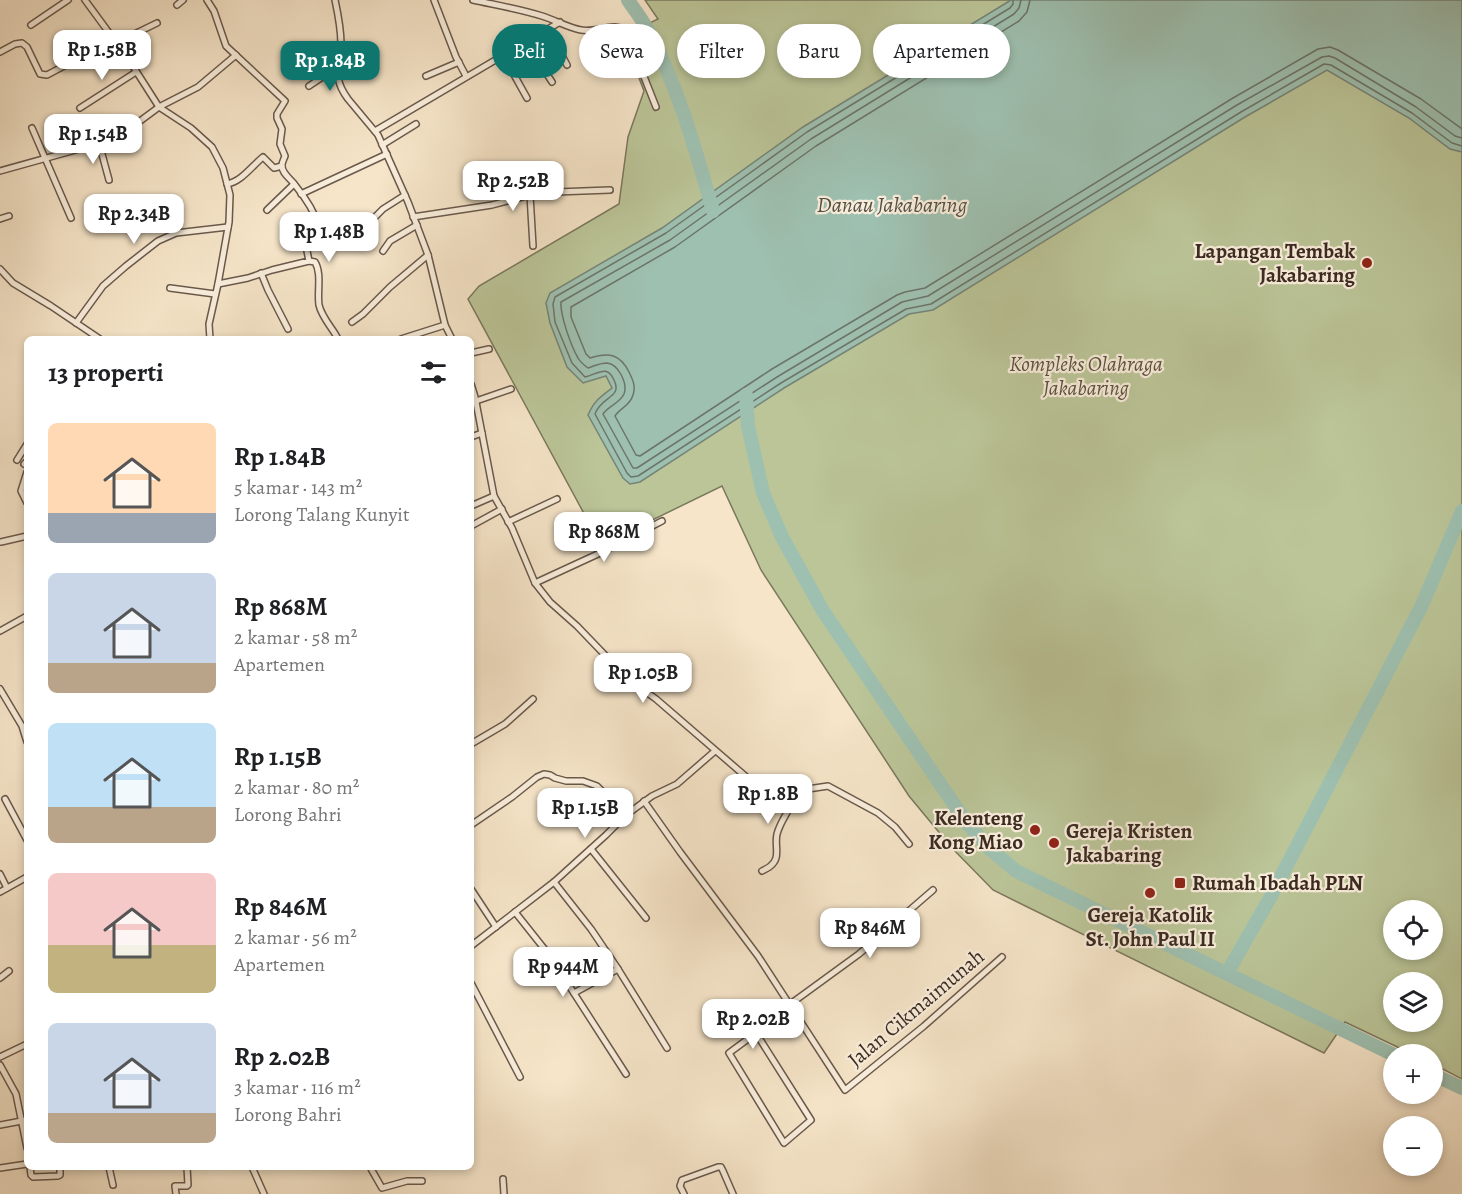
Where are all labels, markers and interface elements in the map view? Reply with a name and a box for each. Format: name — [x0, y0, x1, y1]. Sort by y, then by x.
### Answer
chip: Beli — [492, 24, 567, 78]
chip: Sewa — [579, 24, 665, 78]
chip: Filter — [677, 24, 765, 78]
chip: Baru — [777, 24, 861, 78]
chip: Apartemen — [873, 24, 1010, 78]
pin: Rp 1.58B — [40, 30, 164, 81]
text: Rp 1.58B — [67, 36, 137, 63]
pin: Rp 1.84B — [268, 41, 392, 92]
text: Rp 1.84B — [295, 47, 365, 74]
pin: Rp 1.54B — [31, 114, 155, 165]
text: Rp 1.54B — [58, 120, 128, 147]
pin: Rp 2.52B — [451, 161, 575, 212]
text: Rp 2.52B — [477, 167, 549, 194]
water label: Danau Jakabaring — [817, 190, 967, 220]
pin: Rp 2.34B — [72, 194, 196, 245]
text: Rp 2.34B — [98, 200, 170, 227]
pin: Rp 1.48B — [267, 212, 391, 263]
text: Rp 1.48B — [294, 218, 364, 245]
place label: Lapangan Tembak Jakabaring — [1194, 237, 1355, 289]
marker: Lapangan Tembak Jakabaring — [1360, 256, 1374, 270]
park label: Kompleks Olahraga Jakabaring — [1009, 350, 1163, 402]
text: 13 properti — [48, 355, 164, 390]
icon: filters — [417, 356, 450, 389]
text: Rp 1.84B — [234, 439, 326, 474]
icon: home — [96, 447, 168, 519]
text: 5 kamar · 143 m² — [234, 474, 362, 501]
text: Lorong Talang Kunyit — [234, 501, 410, 528]
pin: Rp 868M — [549, 512, 659, 563]
text: Rp 868M — [568, 518, 640, 545]
text: Rp 868M — [234, 589, 328, 624]
icon: home — [96, 597, 168, 669]
text: 2 kamar · 58 m² — [234, 624, 357, 651]
text: Apartemen — [234, 651, 325, 678]
pin: Rp 1.05B — [581, 653, 705, 704]
text: Rp 1.05B — [608, 659, 678, 686]
text: Rp 1.15B — [234, 739, 322, 774]
icon: home — [96, 747, 168, 819]
text: 2 kamar · 80 m² — [234, 774, 359, 801]
pin: Rp 1.8B — [713, 774, 823, 825]
text: Rp 1.8B — [737, 780, 799, 807]
pin: Rp 1.15B — [523, 788, 647, 839]
text: Rp 1.15B — [551, 794, 619, 821]
text: Lorong Bahri — [234, 801, 342, 828]
place label: Kelenteng Kong Miao — [928, 804, 1023, 856]
place label: Gereja Kristen Jakabaring — [1066, 817, 1192, 869]
marker: Kelenteng Kong Miao — [1028, 823, 1042, 837]
marker: Gereja Kristen Jakabaring — [1047, 836, 1061, 850]
place label: Rumah Ibadah PLN — [1192, 869, 1363, 897]
marker: Rumah Ibadah PLN — [1173, 876, 1187, 890]
marker: Gereja Katolik St. John Paul II — [1143, 886, 1157, 900]
text: Rp 846M — [234, 889, 327, 924]
icon: home — [96, 897, 168, 969]
map controls — [1383, 900, 1443, 1176]
button: locate — [1383, 900, 1443, 960]
place label: Gereja Katolik St. John Paul II — [1085, 901, 1215, 953]
pin: Rp 846M — [815, 908, 925, 959]
text: Rp 846M — [834, 914, 906, 941]
text: 2 kamar · 56 m² — [234, 924, 357, 951]
street label: Jalan Cikmaimunah — [842, 943, 990, 1073]
pin: Rp 944M — [508, 947, 618, 998]
text: Apartemen — [234, 951, 325, 978]
text: Rp 944M — [527, 953, 599, 980]
button: layers — [1383, 972, 1443, 1032]
pin: Rp 2.02B — [691, 999, 815, 1050]
text: Rp 2.02B — [716, 1005, 790, 1032]
text: Rp 2.02B — [234, 1039, 330, 1074]
button: + — [1383, 1044, 1443, 1104]
icon: home — [96, 1047, 168, 1119]
text: 3 kamar · 116 m² — [234, 1074, 361, 1101]
text: Lorong Bahri — [234, 1101, 342, 1128]
button: − — [1383, 1116, 1443, 1176]

